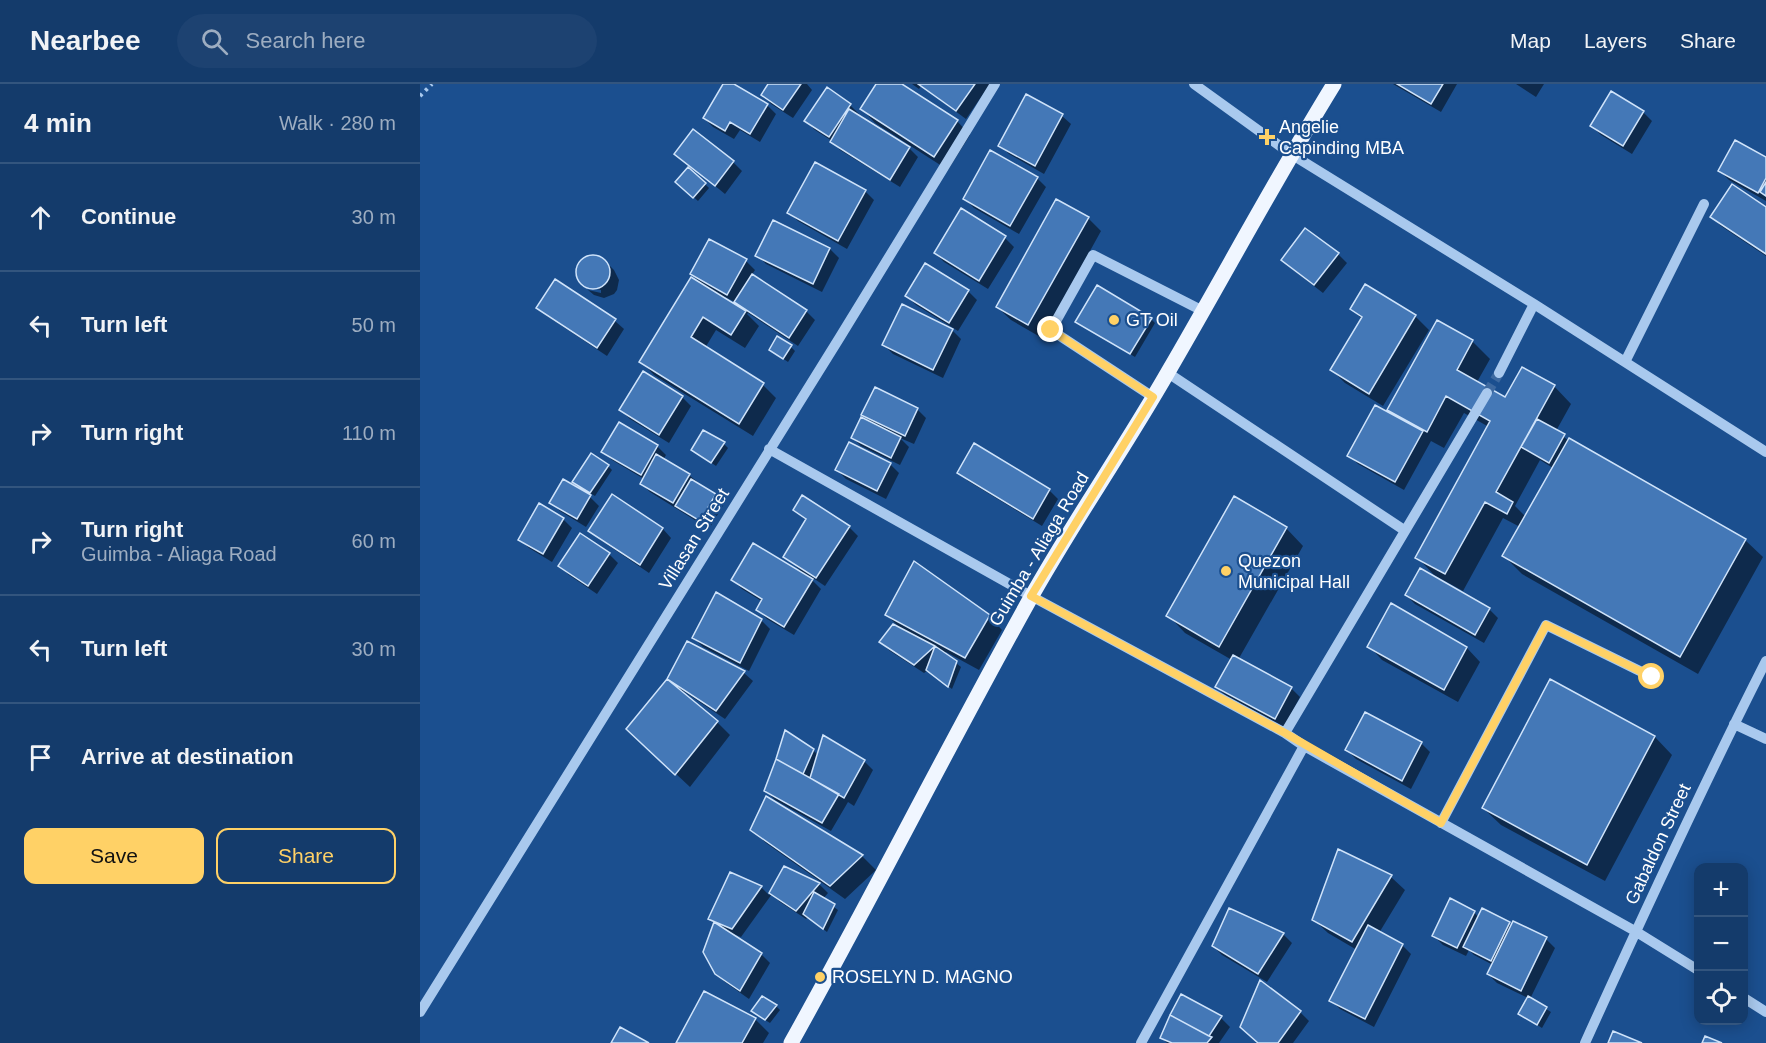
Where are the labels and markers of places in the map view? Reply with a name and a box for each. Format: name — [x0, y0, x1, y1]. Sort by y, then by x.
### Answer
place label: Angelie Capinding MBA — [1279, 117, 1404, 158]
marker: Angelie Capinding MBA — [1260, 130, 1274, 144]
place label: GT Oil — [1126, 310, 1178, 330]
marker: GT Oil — [1107, 313, 1121, 327]
place label: Quezon Municipal Hall — [1238, 551, 1350, 592]
marker: Quezon Municipal Hall — [1219, 564, 1233, 578]
place label: ROSELYN D. MAGNO — [832, 967, 1013, 987]
marker: ROSELYN D. MAGNO — [813, 970, 827, 984]

